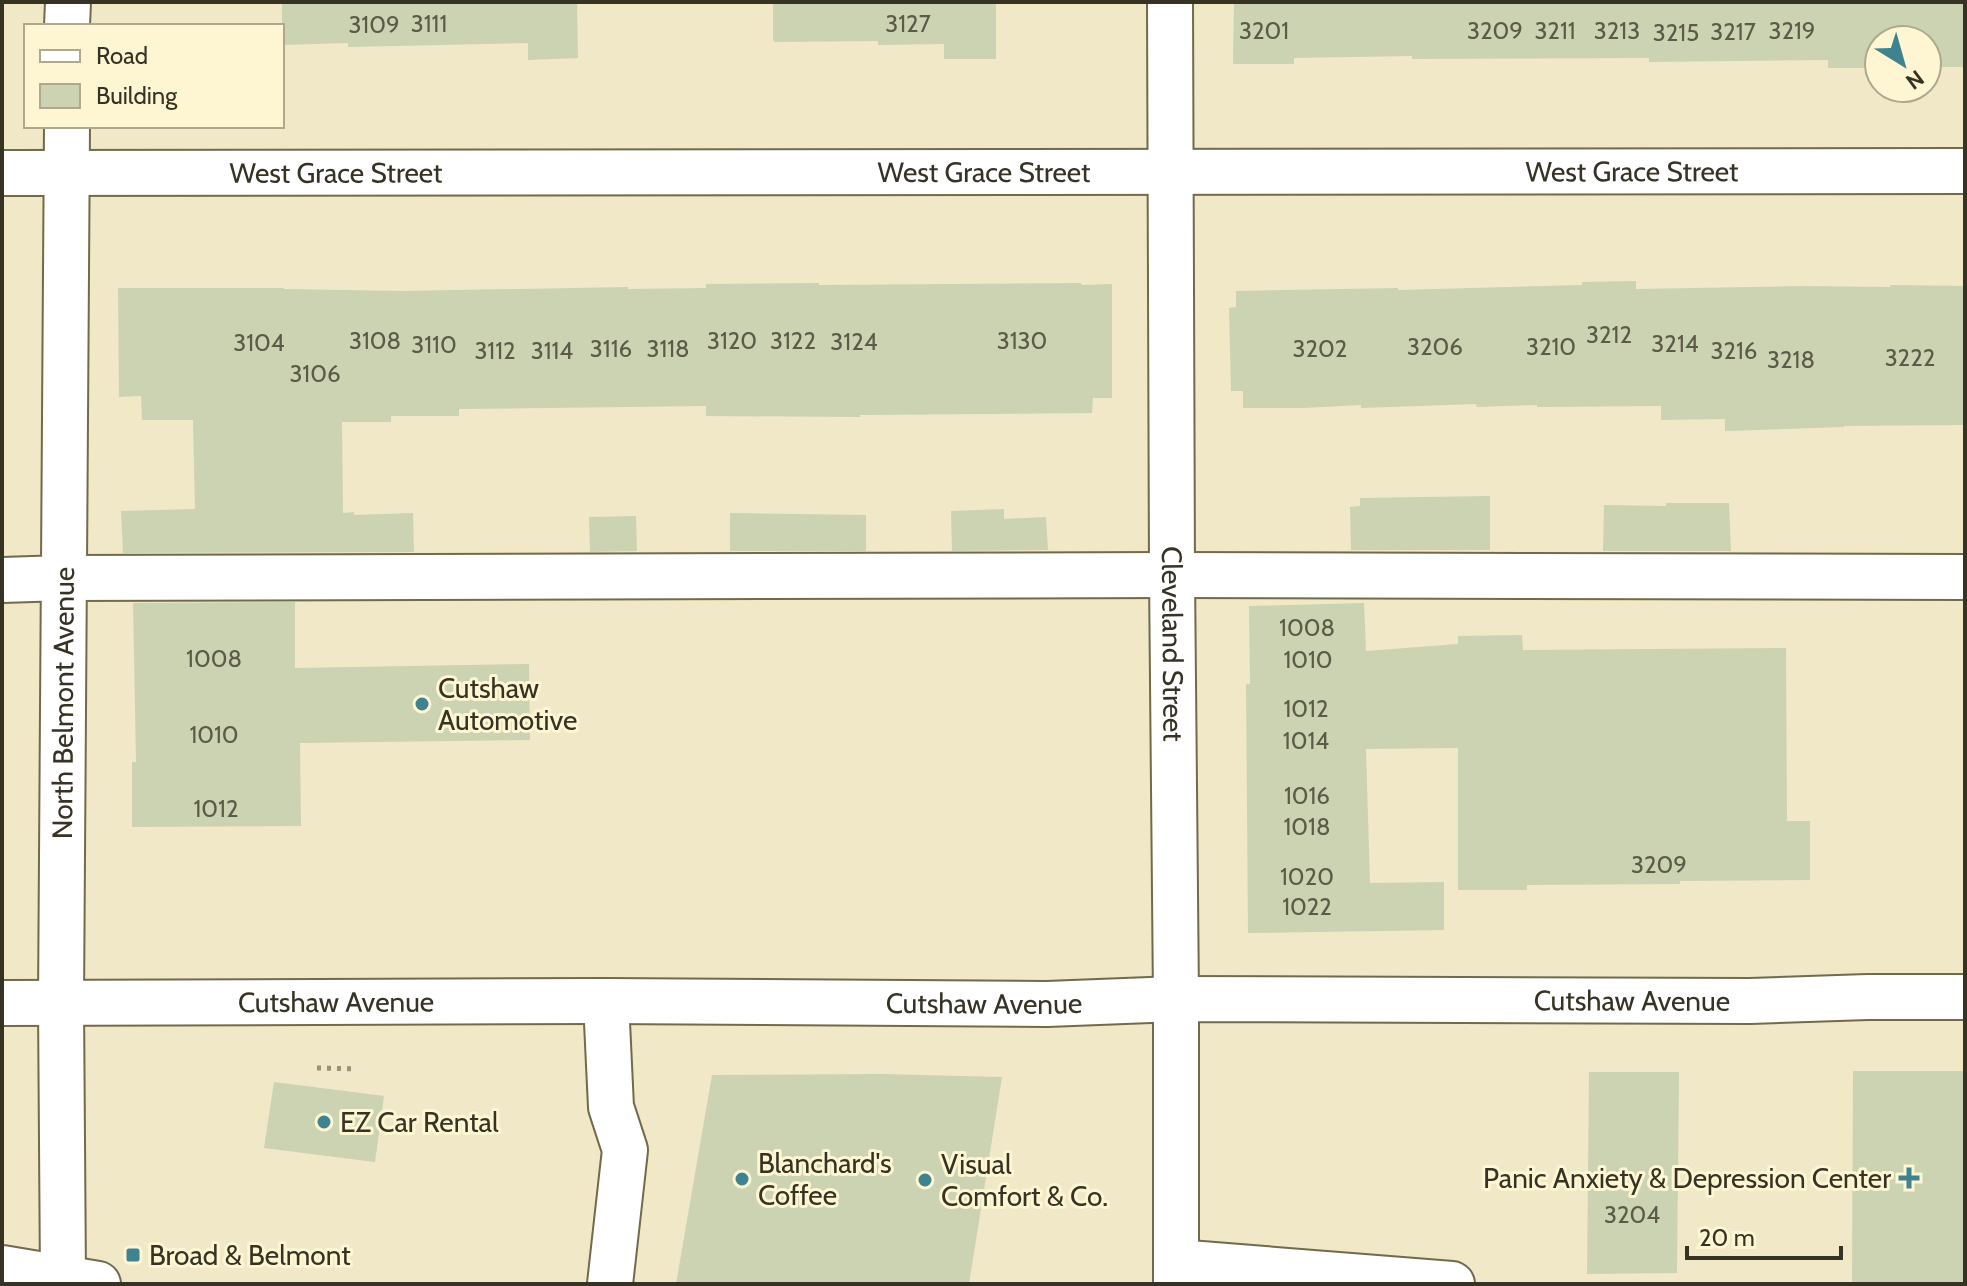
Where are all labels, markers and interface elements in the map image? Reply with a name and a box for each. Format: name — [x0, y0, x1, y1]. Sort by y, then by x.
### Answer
house number: 3111 — [411, 9, 447, 38]
house number: 3127 — [885, 9, 931, 38]
house number: 3109 — [348, 10, 400, 39]
house number: 3201 — [1239, 16, 1289, 45]
house number: 3209 — [1467, 16, 1523, 45]
house number: 3211 — [1534, 16, 1576, 45]
house number: 3213 — [1594, 16, 1640, 45]
house number: 3219 — [1768, 16, 1816, 45]
house number: 3217 — [1710, 17, 1756, 46]
house number: 3215 — [1653, 18, 1699, 47]
legend — [24, 24, 284, 128]
north arrow — [1863, 24, 1943, 104]
text: Road — [96, 41, 148, 70]
text: N — [1900, 64, 1929, 95]
text: Building — [96, 81, 178, 110]
street label: West Grace Street — [1525, 154, 1739, 188]
street label: West Grace Street — [877, 155, 1091, 189]
street label: West Grace Street — [229, 156, 443, 190]
house number: 3212 — [1586, 320, 1632, 349]
house number: 3108 — [349, 326, 401, 355]
house number: 3120 — [707, 326, 757, 355]
house number: 3122 — [770, 326, 816, 355]
house number: 3130 — [997, 326, 1047, 355]
house number: 3124 — [830, 327, 878, 356]
house number: 3104 — [233, 328, 285, 357]
house number: 3214 — [1651, 329, 1699, 358]
house number: 3110 — [411, 330, 457, 359]
house number: 3206 — [1407, 332, 1463, 361]
house number: 3210 — [1526, 332, 1576, 361]
house number: 3116 — [590, 334, 632, 363]
house number: 3118 — [646, 334, 690, 363]
house number: 3202 — [1293, 334, 1347, 363]
house number: 3112 — [474, 336, 516, 365]
house number: 3114 — [531, 336, 573, 365]
house number: 3216 — [1710, 336, 1758, 365]
house number: 3222 — [1885, 343, 1935, 372]
house number: 3218 — [1767, 345, 1815, 374]
house number: 3106 — [289, 359, 341, 388]
street label: Cleveland Street — [1155, 546, 1191, 742]
street label: North Belmont Avenue — [45, 567, 81, 839]
house number: 1008 — [1279, 613, 1335, 642]
house number: 1008 — [186, 644, 242, 673]
house number: 1010 — [1283, 645, 1333, 674]
place label: Cutshaw Automotive — [438, 671, 577, 737]
house number: 1012 — [1284, 694, 1328, 723]
marker: Cutshaw Automotive — [413, 695, 431, 713]
house number: 1010 — [189, 720, 239, 749]
house number: 1014 — [1283, 726, 1329, 755]
house number: 1016 — [1284, 781, 1330, 810]
house number: 1012 — [194, 794, 238, 823]
house number: 1018 — [1284, 812, 1330, 841]
house number: 3209 — [1631, 850, 1687, 879]
house number: 1020 — [1280, 862, 1334, 891]
house number: 1022 — [1282, 892, 1332, 921]
street label: Cutshaw Avenue — [1534, 983, 1730, 1018]
street label: Cutshaw Avenue — [238, 985, 434, 1019]
street label: Cutshaw Avenue — [886, 986, 1083, 1021]
place label: EZ Car Rental — [340, 1105, 499, 1139]
marker: EZ Car Rental — [315, 1113, 333, 1131]
place label: Blanchard's Coffee — [758, 1146, 892, 1212]
place label: Visual Comfort & Co. — [941, 1147, 1108, 1213]
place label: Panic Anxiety & Depression Center — [1483, 1161, 1891, 1195]
marker: Panic Anxiety & Depression Center — [1898, 1167, 1920, 1189]
marker: Blanchard's Coffee — [733, 1170, 751, 1188]
marker: Visual Comfort & Co. — [916, 1171, 934, 1189]
house number: 3204 — [1604, 1200, 1660, 1229]
scale bar — [1687, 1210, 1841, 1260]
text: 20 m — [1699, 1223, 1755, 1252]
place label: Broad & Belmont — [149, 1238, 351, 1272]
marker: Broad & Belmont — [124, 1246, 142, 1264]

